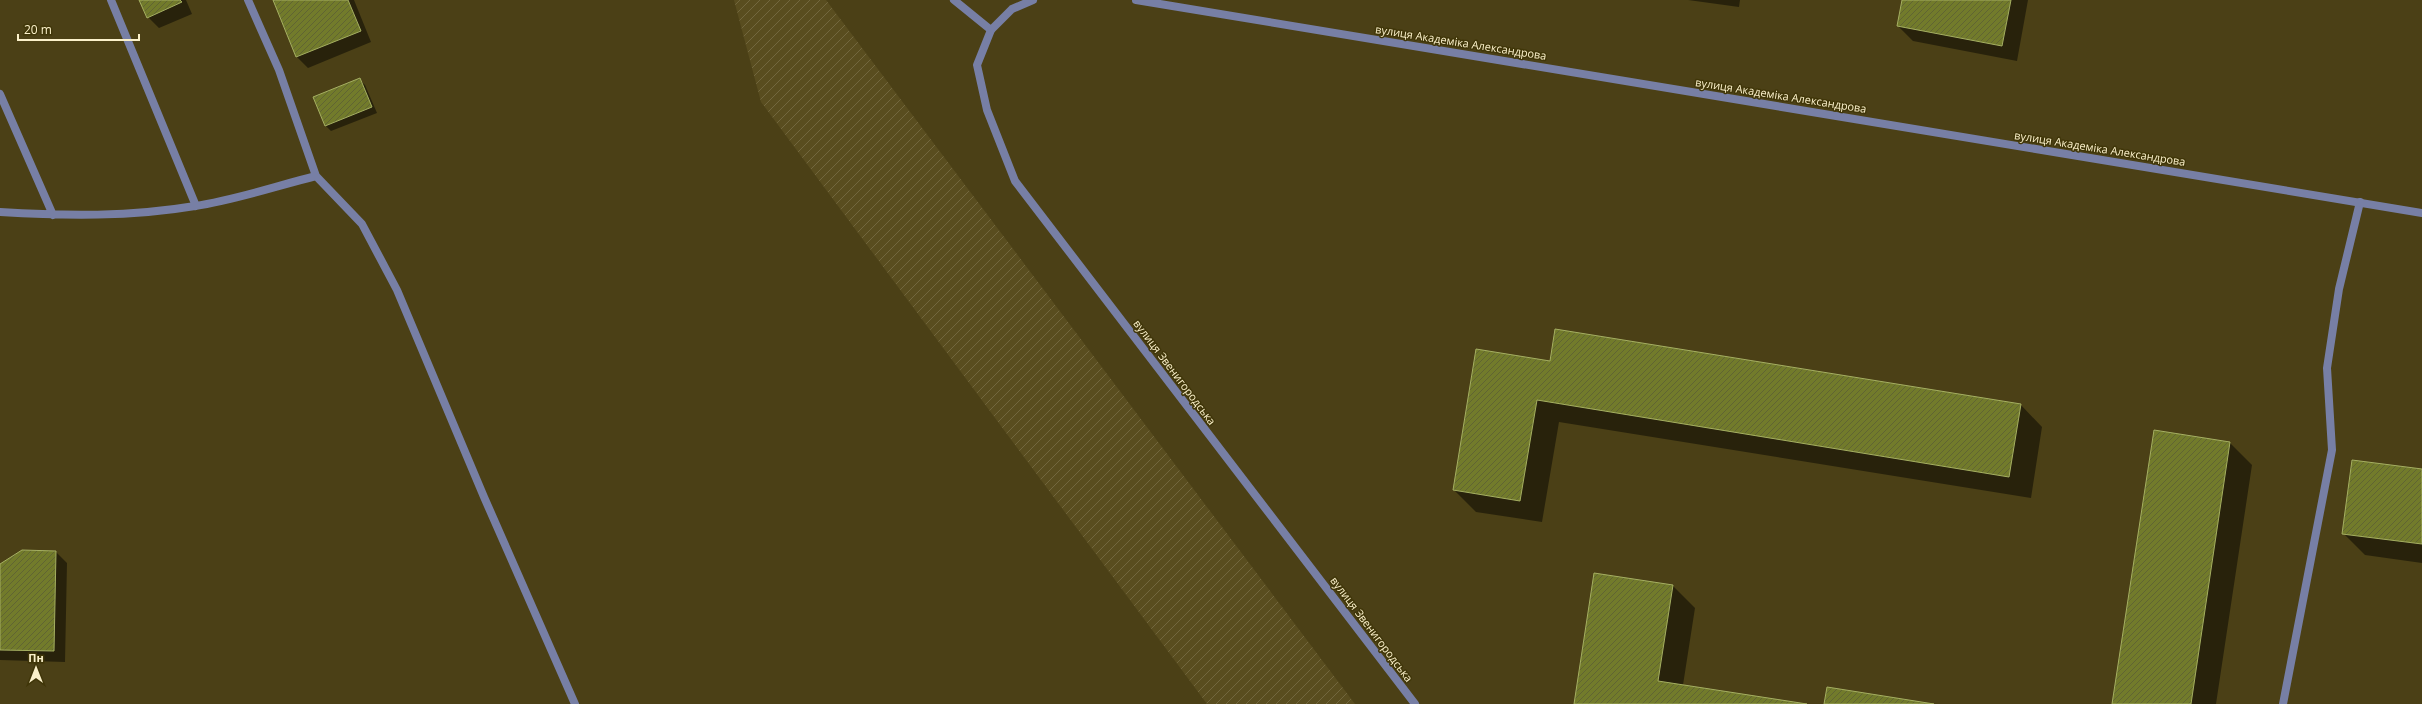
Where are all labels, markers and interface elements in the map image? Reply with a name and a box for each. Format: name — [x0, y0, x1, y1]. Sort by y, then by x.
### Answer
scale bar — [18, 16, 139, 42]
text: 20 m — [24, 21, 52, 38]
street label: вулиця Академіка Александрова — [1374, 21, 1548, 63]
street label: вулиця Академіка Александрова — [1694, 74, 1868, 116]
street label: вулиця Академіка Александрова — [2013, 127, 2187, 169]
street label: вулиця Звенигородська — [1130, 316, 1220, 428]
street label: вулиця Звенигородська — [1327, 573, 1417, 685]
north arrow — [16, 648, 56, 688]
text: Пн — [28, 650, 44, 665]

